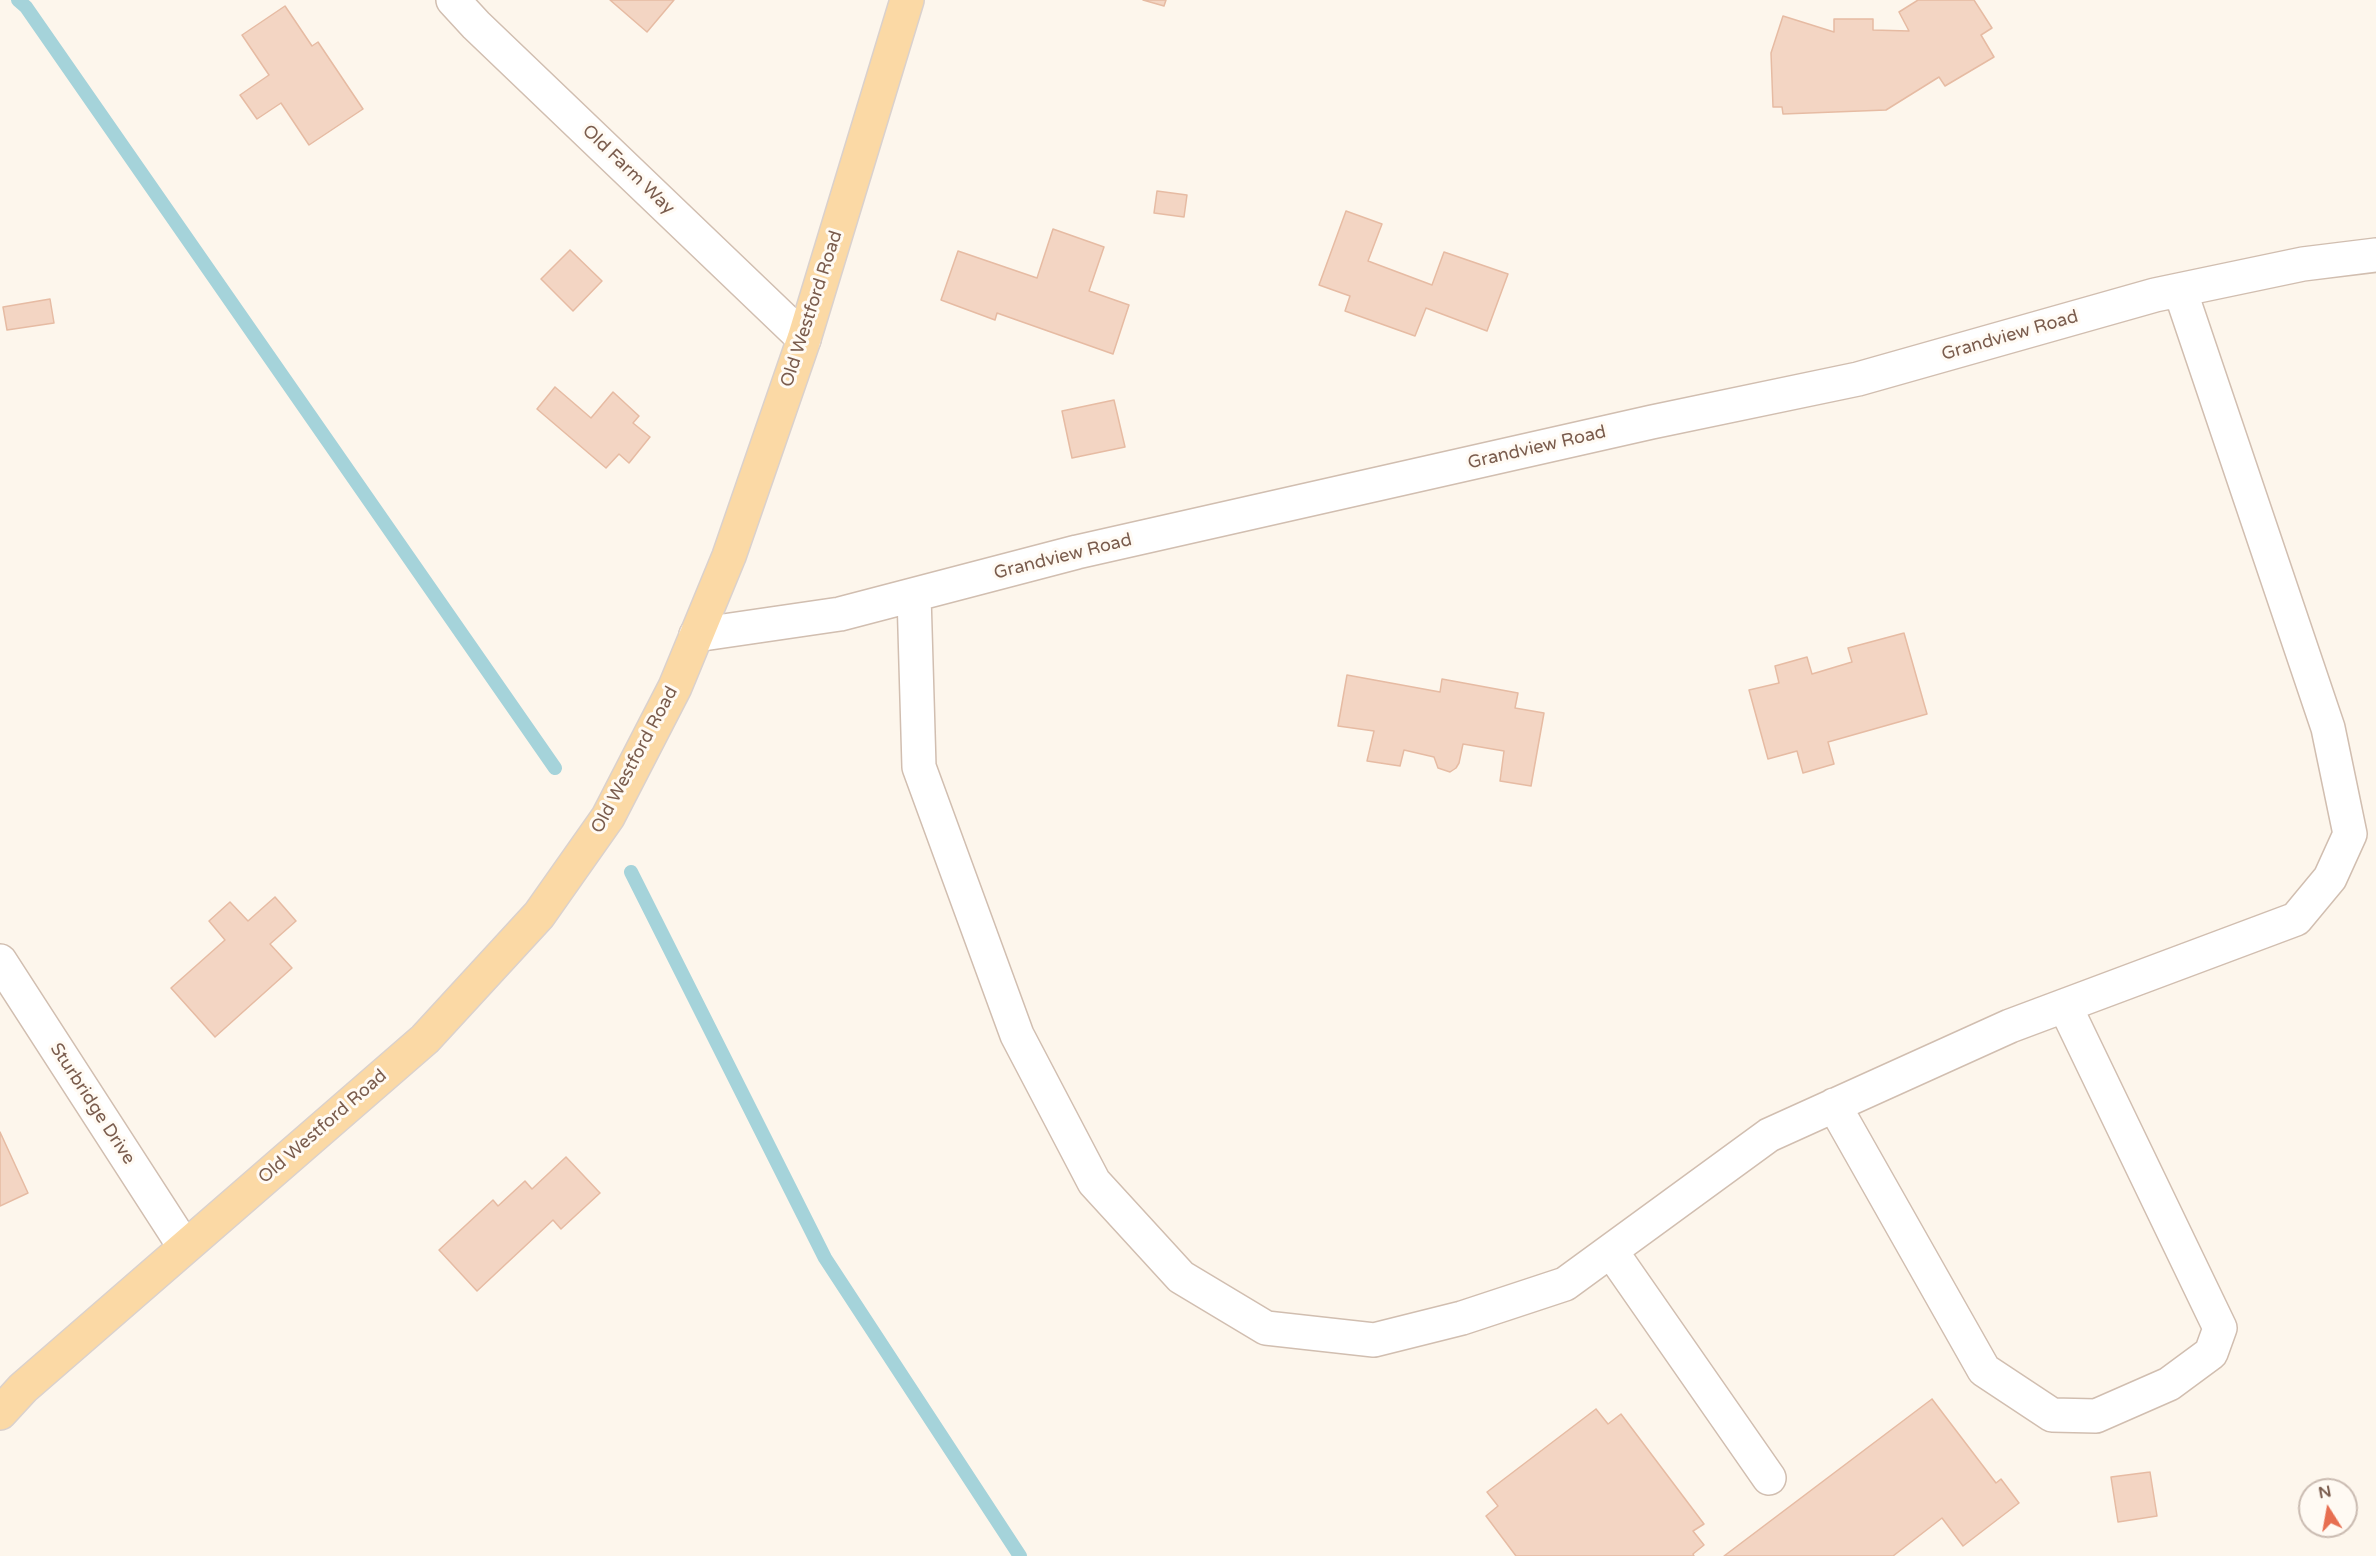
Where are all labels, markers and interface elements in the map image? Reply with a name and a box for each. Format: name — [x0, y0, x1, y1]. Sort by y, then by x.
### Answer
street label: Old Farm Way — [577, 121, 679, 219]
street label: Old Westford Road — [777, 228, 847, 390]
street label: Grandview Road — [1939, 306, 2081, 366]
street label: Grandview Road — [1466, 422, 1608, 474]
street label: Grandview Road — [992, 529, 1134, 585]
street label: Old Westford Road — [587, 683, 683, 837]
street label: Sturbridge Drive — [45, 1039, 139, 1169]
street label: Old Westford Road — [254, 1065, 392, 1189]
north arrow — [2298, 1478, 2358, 1538]
text: N — [2317, 1481, 2333, 1503]

